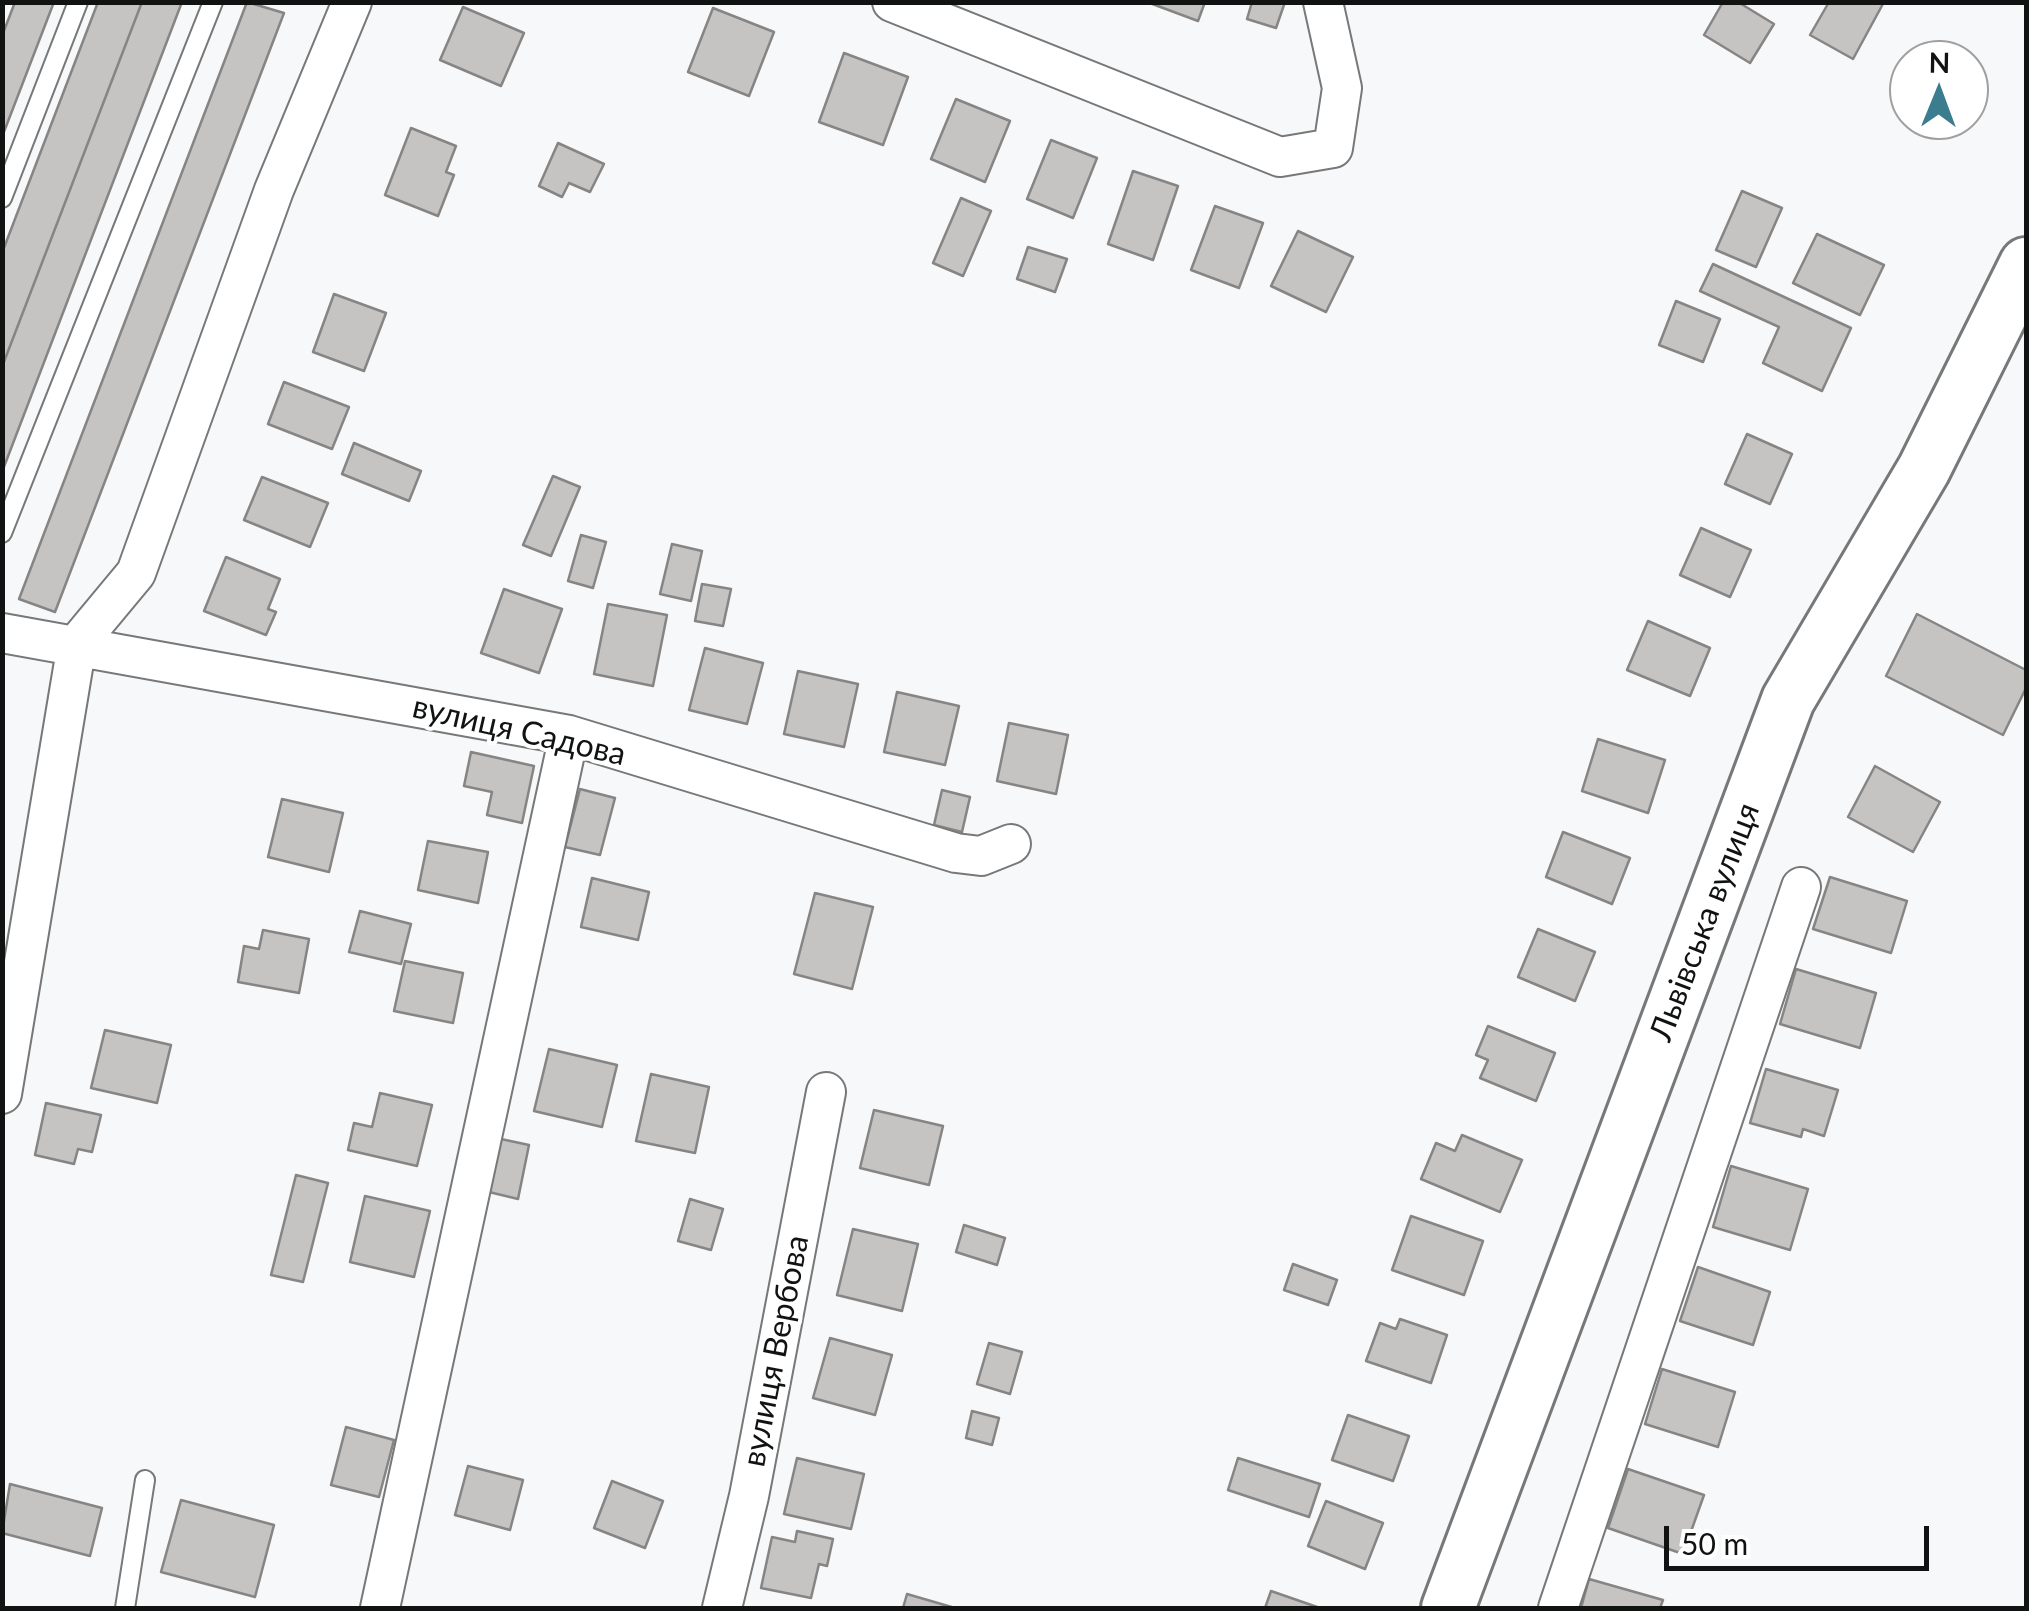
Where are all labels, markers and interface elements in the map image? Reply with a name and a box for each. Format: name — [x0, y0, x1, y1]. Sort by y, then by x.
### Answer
north arrow — [1889, 40, 1989, 140]
text: N — [1928, 45, 1951, 79]
street label: вулиця Садова — [409, 688, 629, 774]
street label: Львівська вулиця — [1642, 798, 1768, 1046]
street label: вулиця Вербова — [735, 1232, 817, 1470]
scale bar — [1669, 1506, 1934, 1568]
text: 50 m — [1681, 1525, 1748, 1561]

